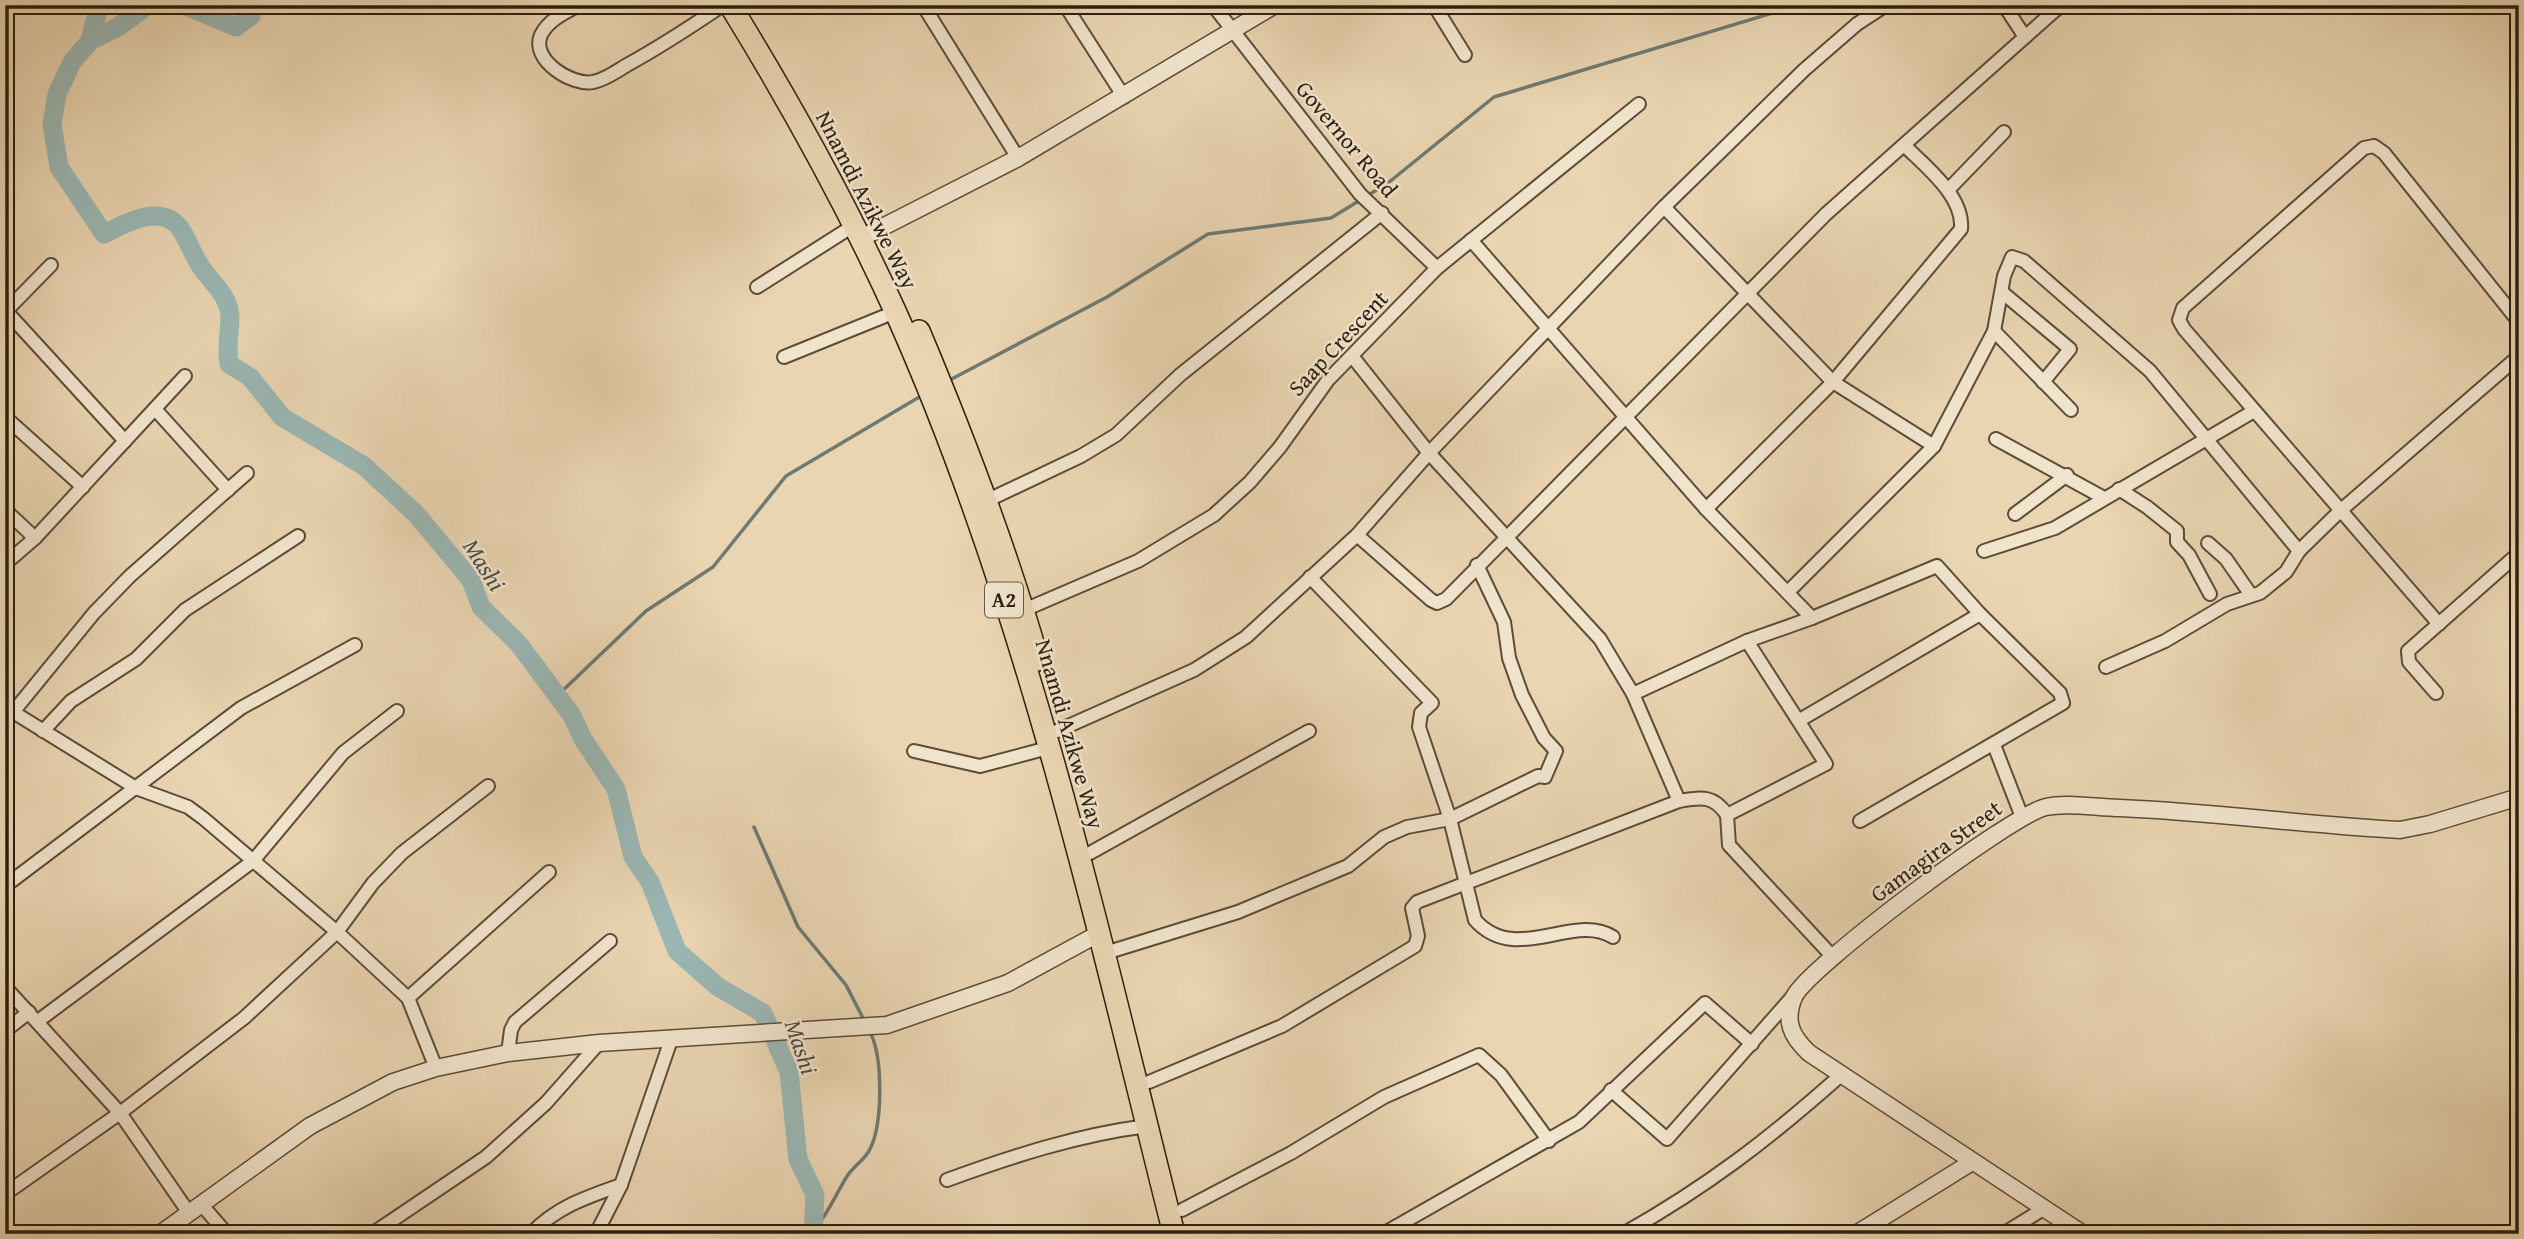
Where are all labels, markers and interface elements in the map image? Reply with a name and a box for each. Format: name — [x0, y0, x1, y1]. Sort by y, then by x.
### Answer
street label: Governor Road — [1289, 73, 1407, 205]
street label: Nnamdi Azikwe Way — [808, 105, 927, 295]
street label: Saap Crescent — [1280, 282, 1395, 403]
water label: Mashi — [454, 532, 514, 598]
road number: A2 — [985, 582, 1023, 618]
street label: Nnamdi Azikwe Way — [1028, 635, 1114, 833]
street label: Gamagira Street — [1863, 792, 2008, 910]
water label: Mashi — [776, 1015, 827, 1079]

